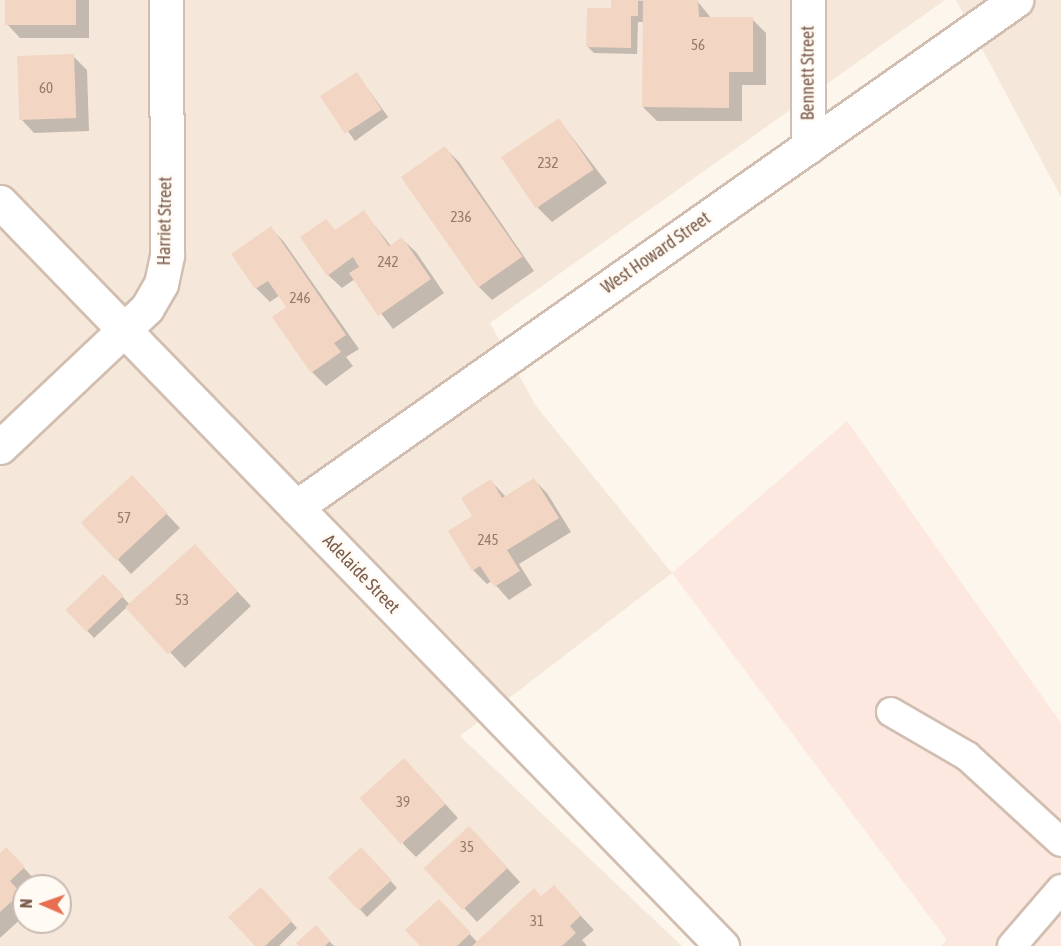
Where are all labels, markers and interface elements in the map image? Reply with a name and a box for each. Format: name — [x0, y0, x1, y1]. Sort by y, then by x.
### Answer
street label: Bennett Street — [797, 26, 819, 120]
house number: 56 — [691, 36, 705, 54]
house number: 60 — [39, 79, 53, 97]
house number: 232 — [537, 154, 559, 172]
street label: Harriet Street — [153, 176, 177, 266]
street label: West Howard Street — [597, 207, 715, 299]
house number: 236 — [450, 208, 472, 226]
house number: 242 — [377, 253, 399, 271]
house number: 246 — [289, 289, 311, 307]
house number: 57 — [117, 509, 131, 527]
street label: Adelaide Street — [318, 530, 404, 618]
house number: 245 — [477, 531, 499, 549]
house number: 53 — [175, 591, 189, 609]
house number: 39 — [396, 793, 410, 811]
house number: 35 — [460, 838, 474, 856]
north arrow — [12, 874, 72, 934]
text: N — [17, 898, 35, 908]
house number: 31 — [530, 912, 544, 930]

